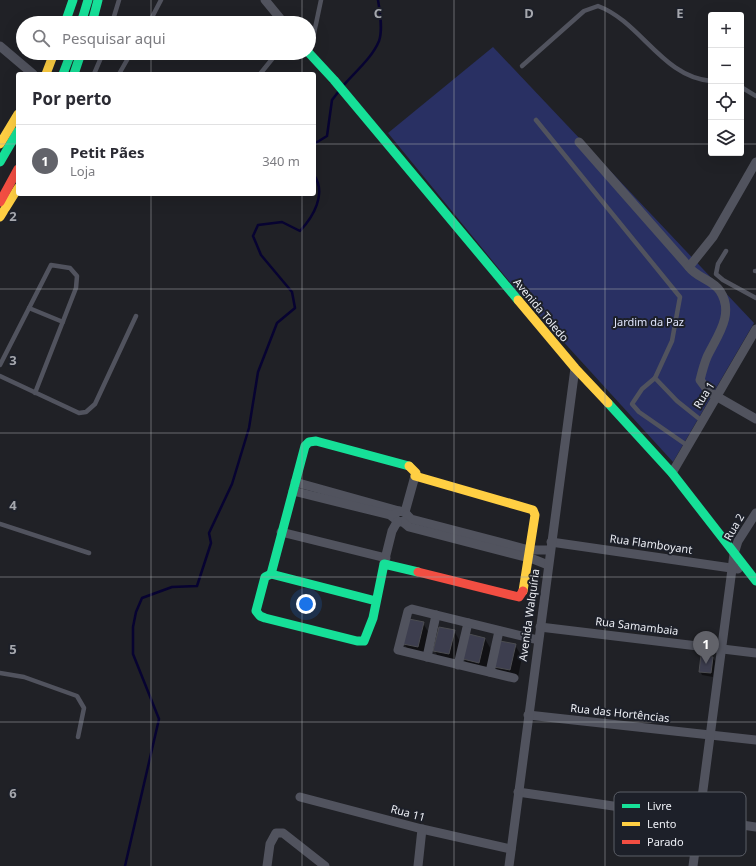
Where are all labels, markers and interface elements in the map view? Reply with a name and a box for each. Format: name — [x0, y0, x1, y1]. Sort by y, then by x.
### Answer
text: C — [374, 4, 382, 22]
text: D — [524, 4, 534, 22]
text: E — [676, 4, 684, 22]
map controls — [708, 12, 744, 156]
button: + — [708, 12, 744, 48]
search box — [16, 16, 316, 60]
icon: search — [30, 27, 52, 49]
text: Pesquisar aqui — [62, 28, 166, 48]
button: − — [708, 48, 744, 84]
button: locate — [708, 84, 744, 120]
text: Por perto — [32, 87, 112, 110]
button: layers — [708, 120, 744, 156]
text: Petit Pães — [70, 142, 144, 162]
text: 1 — [41, 152, 49, 170]
text: 340 m — [262, 152, 300, 170]
text: Loja — [70, 162, 95, 180]
text: 2 — [9, 207, 17, 225]
street label: Avenida Toledo — [510, 275, 573, 345]
park label: Jardim da Paz — [613, 314, 684, 329]
text: 3 — [9, 351, 17, 369]
street label: Rua 1 — [690, 378, 718, 411]
text: 4 — [9, 496, 17, 514]
street label: Rua 2 — [720, 510, 747, 543]
street label: Rua Flamboyant — [609, 530, 693, 557]
street label: Avenida Walquíria — [515, 568, 542, 662]
your location — [296, 594, 316, 614]
street label: Rua Samambaia — [595, 613, 679, 638]
pin: 1 — [693, 631, 719, 664]
text: 5 — [9, 640, 17, 658]
street label: Rua das Hortências — [570, 700, 670, 725]
text: 6 — [9, 784, 17, 802]
legend — [614, 792, 746, 856]
text: Livre — [647, 798, 672, 813]
street label: Rua 11 — [389, 801, 427, 824]
text: Lento — [647, 816, 677, 831]
text: Parado — [647, 834, 684, 849]

